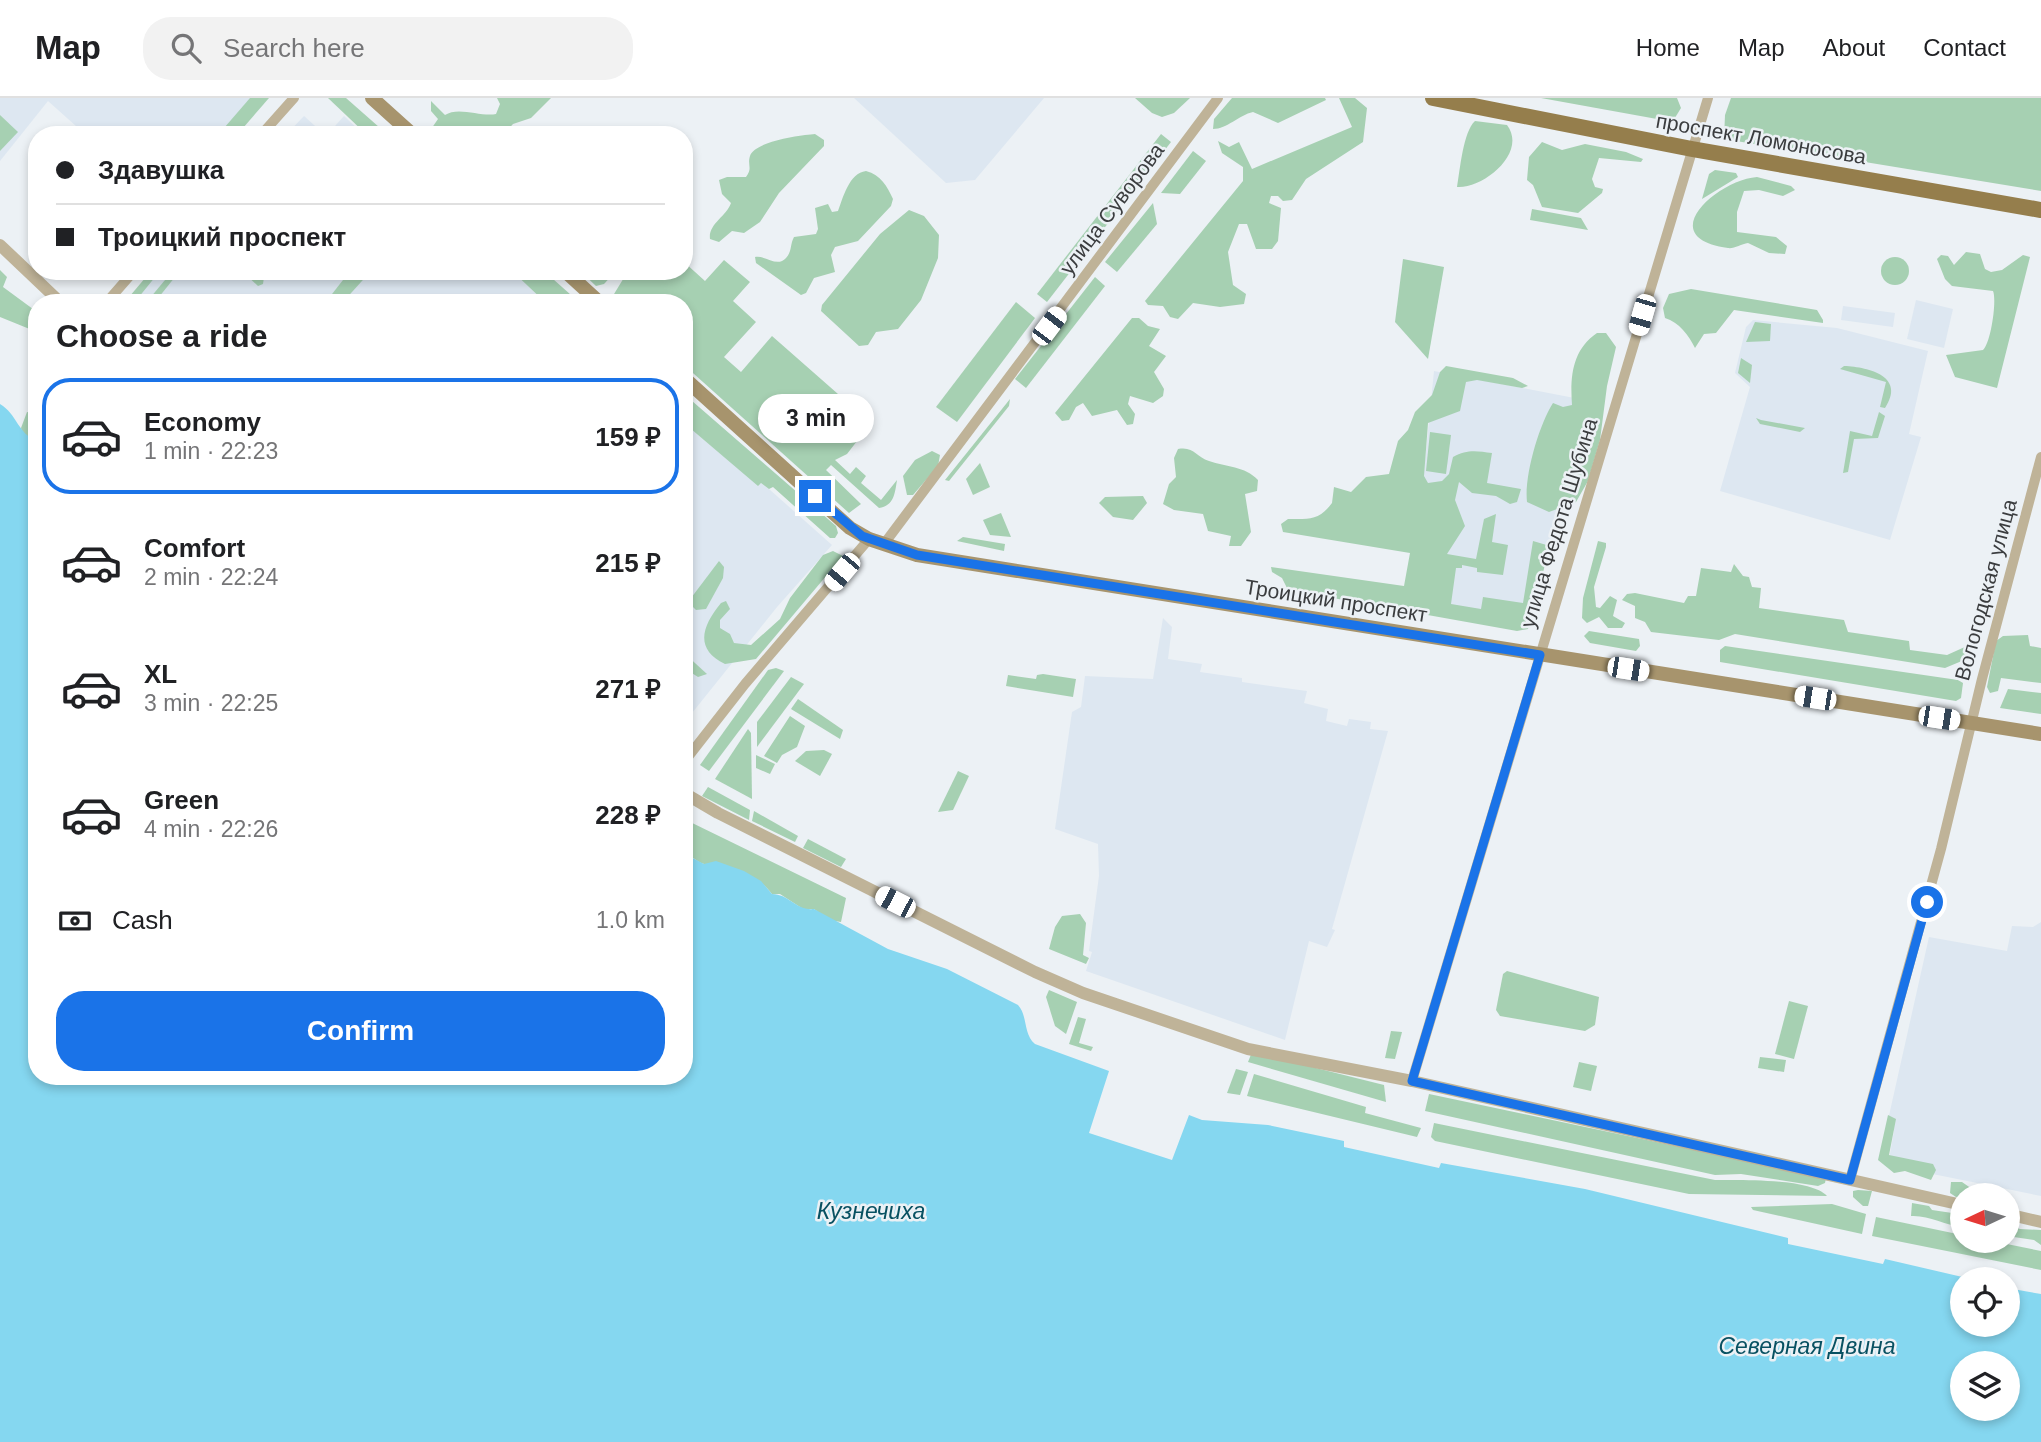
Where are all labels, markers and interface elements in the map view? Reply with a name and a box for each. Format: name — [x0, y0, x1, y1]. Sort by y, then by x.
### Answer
search box — [143, 17, 633, 80]
text: Map — [35, 29, 101, 66]
icon: search — [167, 29, 205, 67]
text: Search here — [223, 33, 365, 63]
text: Home — [1636, 34, 1700, 61]
text: Map — [1738, 34, 1785, 61]
text: About — [1823, 34, 1885, 61]
text: Contact — [1923, 34, 2006, 61]
street label: проспект Ломоносова — [1654, 109, 1868, 168]
street label: улица Суворова — [1055, 139, 1168, 279]
text: Здавушка — [98, 155, 224, 185]
text: Троицкий проспект — [98, 222, 346, 252]
car — [1627, 292, 1658, 338]
car — [1028, 303, 1071, 349]
text: Choose a ride — [56, 318, 268, 354]
callout: 3 min — [757, 394, 873, 444]
icon: car — [60, 405, 123, 468]
text: 3 min — [786, 405, 846, 431]
text: Economy — [144, 407, 261, 437]
street label: улица Федота Шубина — [1516, 415, 1601, 631]
text: 159 ₽ — [595, 422, 661, 452]
text: 1 min · 22:23 — [144, 438, 278, 464]
route end — [799, 480, 831, 512]
street label: Вологодская улица — [1950, 496, 2021, 683]
icon: car — [60, 531, 123, 594]
text: Comfort — [144, 533, 245, 563]
text: 215 ₽ — [595, 548, 661, 578]
car — [821, 549, 864, 595]
text: 2 min · 22:24 — [144, 564, 278, 590]
street label: Троицкий проспект — [1243, 575, 1429, 626]
car — [1606, 655, 1651, 683]
icon: car — [60, 657, 123, 720]
text: XL — [144, 659, 177, 689]
text: 271 ₽ — [595, 674, 661, 704]
car — [1793, 684, 1838, 712]
text: 3 min · 22:25 — [144, 690, 278, 716]
car — [1917, 704, 1962, 732]
icon: car — [60, 783, 123, 846]
text: Green — [144, 785, 219, 815]
text: 228 ₽ — [595, 800, 661, 830]
text: 4 min · 22:26 — [144, 816, 278, 842]
car — [872, 883, 919, 921]
route start — [1911, 886, 1943, 918]
icon: cash — [56, 902, 94, 940]
text: Cash — [112, 905, 173, 935]
text: 1.0 km — [596, 907, 665, 933]
button: Confirm — [56, 991, 665, 1071]
north arrow — [1950, 1183, 2020, 1253]
map controls — [1950, 1183, 2020, 1421]
water label: Кузнечиха — [817, 1198, 925, 1224]
button: locate — [1950, 1267, 2020, 1337]
water label: Северная Двина — [1718, 1333, 1896, 1359]
button: layers — [1950, 1351, 2020, 1421]

